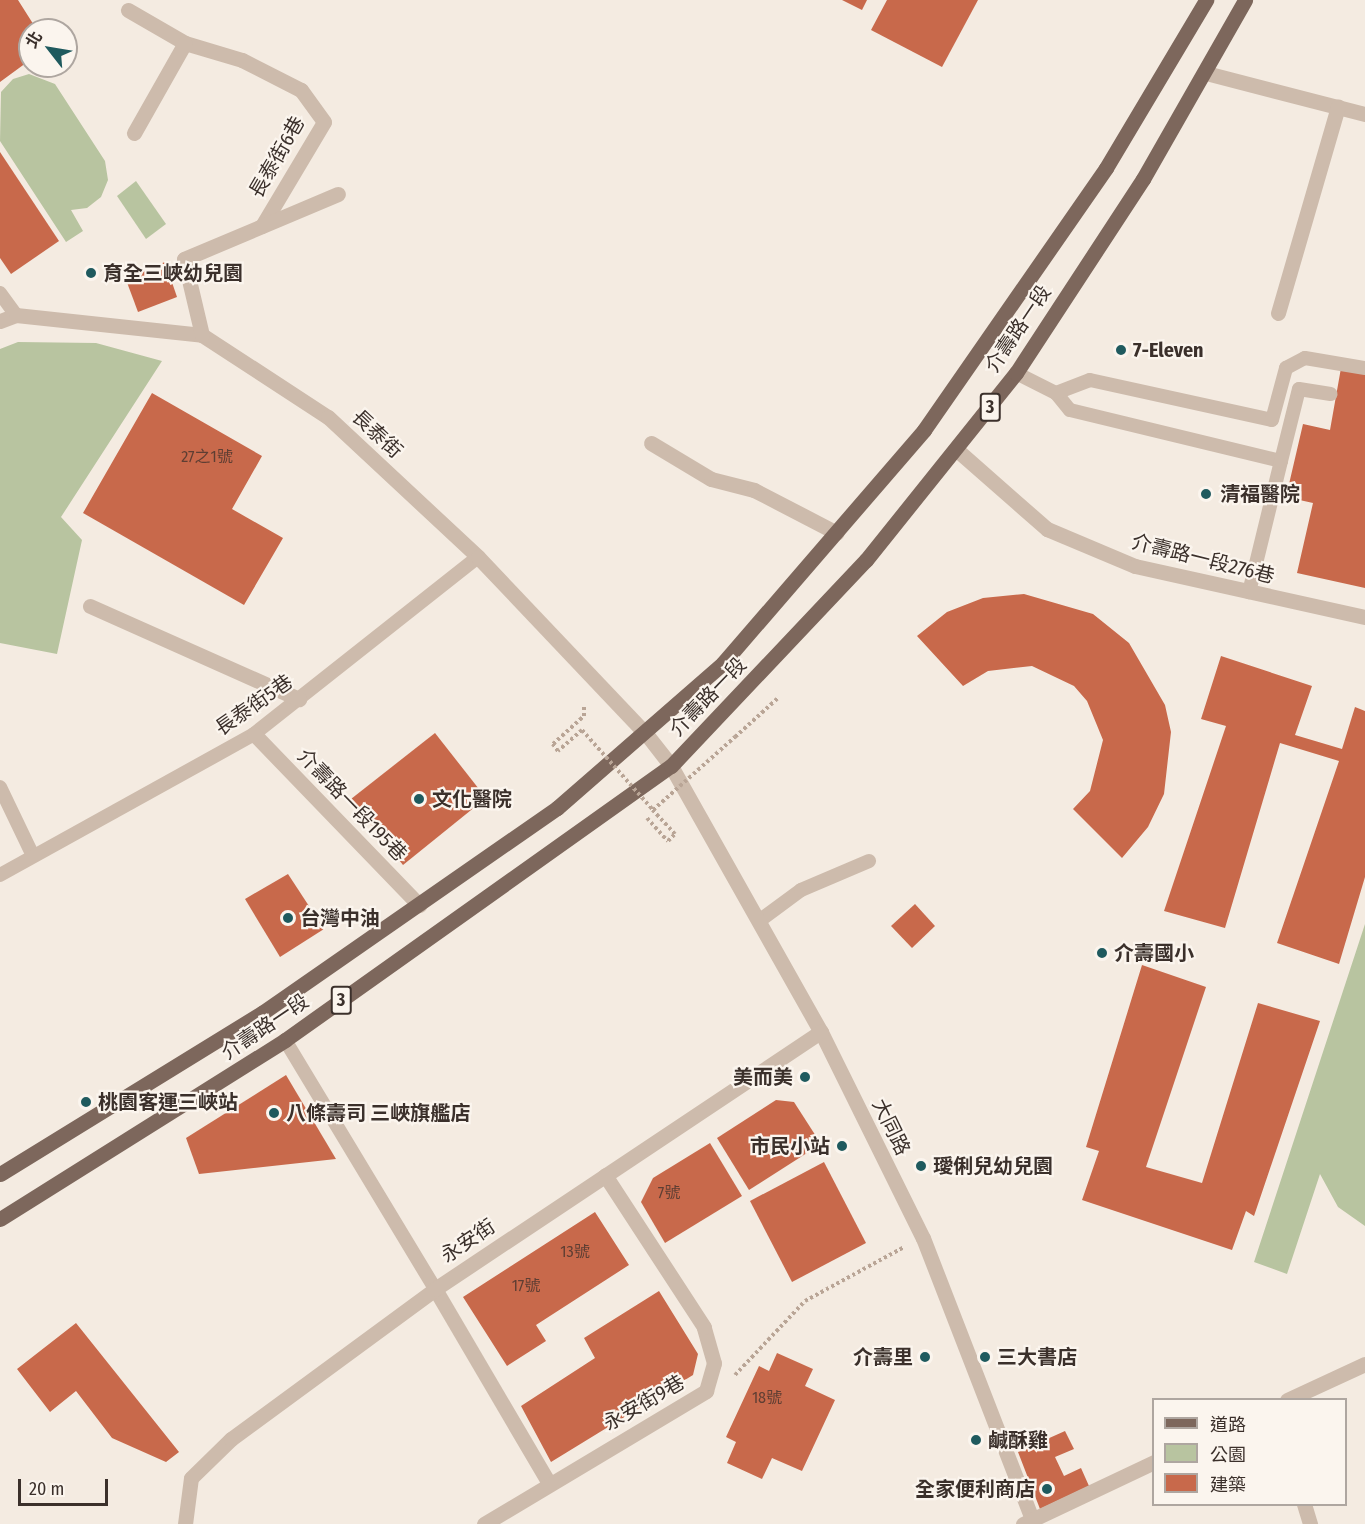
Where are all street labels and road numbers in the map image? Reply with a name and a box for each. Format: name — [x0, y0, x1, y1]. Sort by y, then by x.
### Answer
street label: 長泰街6巷 — [244, 112, 310, 202]
street label: 介壽路一段 — [980, 281, 1056, 377]
road number: 3 — [980, 392, 1000, 422]
street label: 長泰街 — [347, 405, 407, 463]
street label: 介壽路一段276巷 — [1129, 530, 1277, 588]
street label: 介壽路一段 — [665, 653, 751, 741]
street label: 長泰街5巷 — [211, 670, 297, 740]
street label: 介壽路一段195巷 — [292, 744, 412, 866]
road number: 3 — [330, 985, 352, 1015]
street label: 介壽路一段 — [217, 989, 313, 1065]
street label: 大同路 — [867, 1095, 915, 1159]
street label: 永安街 — [436, 1214, 500, 1268]
street label: 永安街9巷 — [599, 1370, 689, 1436]

